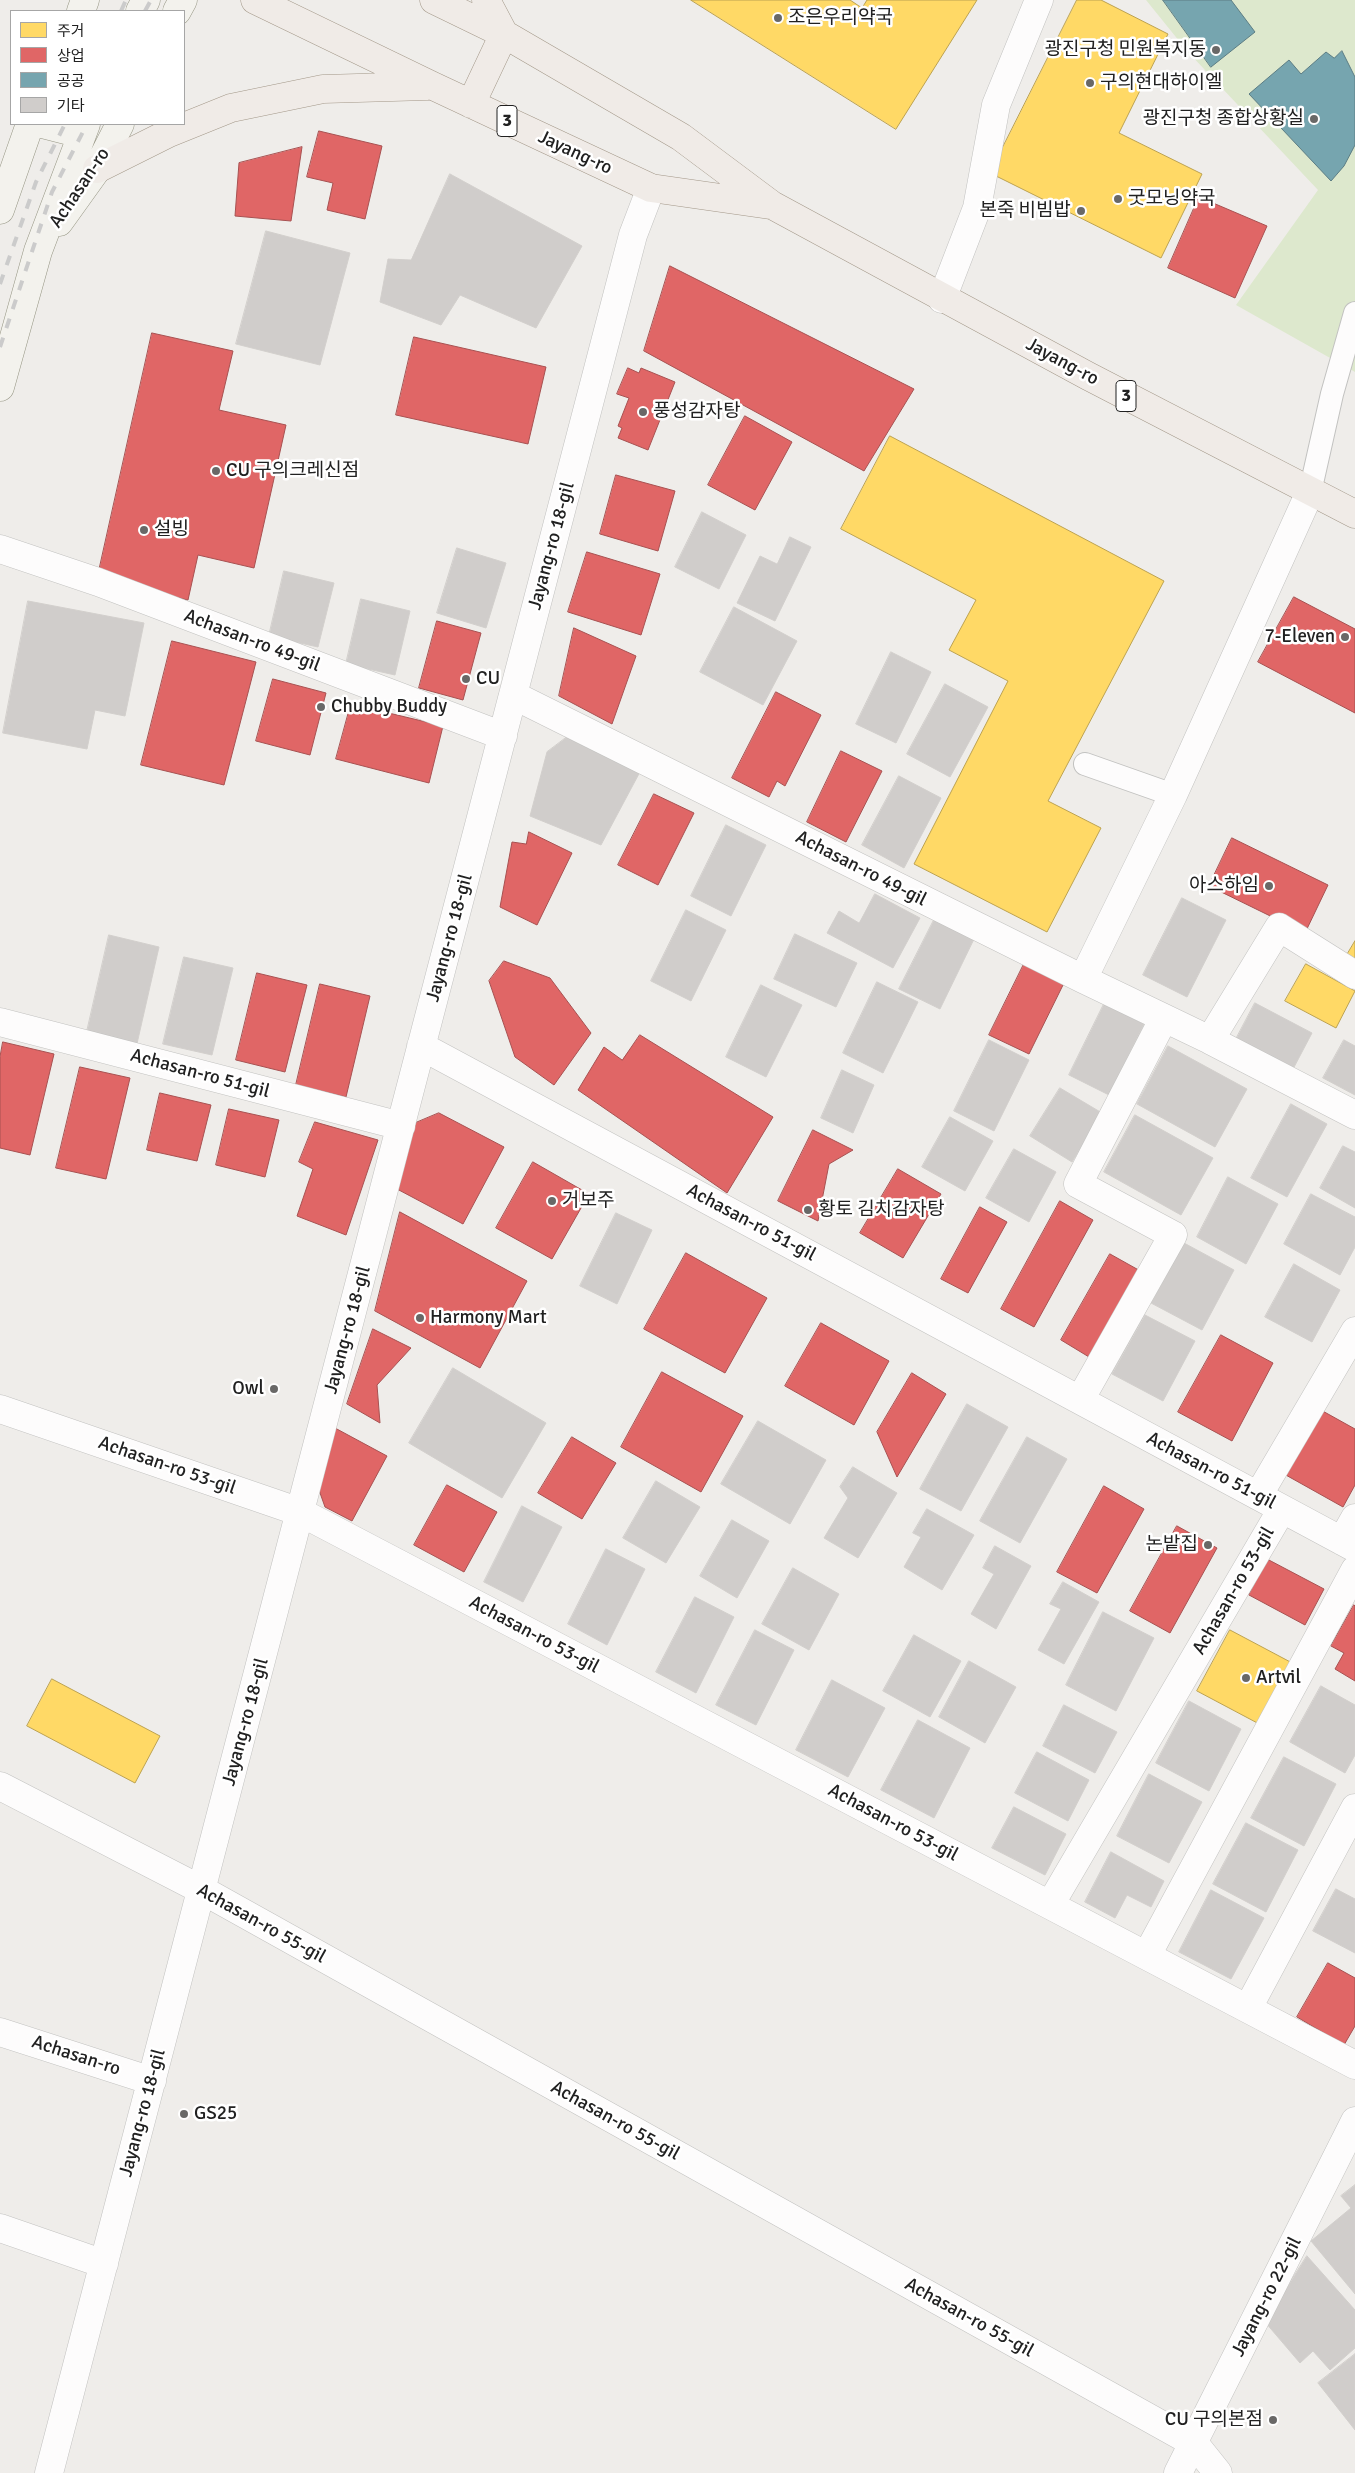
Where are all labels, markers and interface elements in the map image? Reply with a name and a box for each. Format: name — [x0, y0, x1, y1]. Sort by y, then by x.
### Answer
place label: 조은우리약국 — [788, 7, 893, 29]
legend — [10, 10, 185, 125]
marker: 조은우리약국 — [772, 12, 784, 24]
text: 주거 — [57, 22, 85, 40]
place label: 광진구청 민원복지동 — [1045, 39, 1206, 61]
marker: 광진구청 민원복지동 — [1210, 44, 1222, 56]
text: 상업 — [57, 47, 85, 65]
text: 공공 — [57, 72, 85, 90]
place label: 구의현대하이엘 — [1100, 72, 1222, 94]
marker: 구의현대하이엘 — [1084, 77, 1096, 89]
text: 기타 — [57, 97, 85, 115]
road number: 3 — [497, 105, 517, 136]
place label: 광진구청 종합상황실 — [1143, 108, 1304, 130]
marker: 광진구청 종합상황실 — [1308, 113, 1320, 125]
street label: Jayang-ro — [534, 126, 616, 180]
street label: Achasan-ro — [45, 144, 115, 232]
place label: 굿모닝약국 — [1128, 188, 1215, 210]
marker: 굿모닝약국 — [1112, 193, 1124, 205]
place label: 본죽 비빔밥 — [979, 200, 1071, 222]
marker: 본죽 비빔밥 — [1075, 205, 1087, 217]
street label: Jayang-ro — [1022, 333, 1102, 391]
road number: 3 — [1116, 381, 1136, 412]
place label: 풍성감자탕 — [653, 401, 740, 423]
marker: 풍성감자탕 — [637, 406, 649, 418]
place label: CU 구의크레신점 — [226, 460, 359, 482]
marker: CU 구의크레신점 — [210, 465, 222, 477]
street label: Jayang-ro 18-gil — [524, 480, 580, 612]
place label: 설빙 — [154, 519, 189, 541]
marker: 설빙 — [138, 524, 150, 536]
street label: Achasan-ro 49-gil — [181, 605, 323, 677]
place label: 7-Eleven — [1264, 626, 1335, 648]
marker: 7-Eleven — [1339, 631, 1351, 643]
place label: CU — [476, 668, 500, 690]
marker: CU — [460, 673, 472, 685]
place label: Chubby Buddy — [331, 696, 447, 718]
marker: Chubby Buddy — [315, 701, 327, 713]
street label: Achasan-ro 49-gil — [792, 826, 930, 912]
street label: Jayang-ro 18-gil — [422, 872, 478, 1004]
place label: 아스하임 — [1189, 875, 1259, 897]
marker: 아스하임 — [1263, 880, 1275, 892]
street label: Achasan-ro 51-gil — [128, 1044, 272, 1104]
street label: Achasan-ro 51-gil — [682, 1179, 820, 1267]
place label: 거보주 — [562, 1190, 614, 1212]
marker: 거보주 — [546, 1195, 558, 1207]
place label: 황토 김치감자탕 — [818, 1199, 945, 1221]
marker: 황토 김치감자탕 — [802, 1204, 814, 1216]
street label: Jayang-ro 18-gil — [320, 1264, 376, 1396]
place label: Harmony Mart — [430, 1307, 547, 1329]
marker: Harmony Mart — [414, 1312, 426, 1324]
place label: Owl — [232, 1378, 264, 1400]
marker: Owl — [268, 1383, 280, 1395]
street label: Achasan-ro 51-gil — [1142, 1427, 1280, 1515]
street label: Achasan-ro 53-gil — [95, 1432, 239, 1500]
street label: Achasan-ro 53-gil — [1188, 1523, 1280, 1659]
place label: 논밭집 — [1146, 1534, 1198, 1556]
marker: 논밭집 — [1202, 1539, 1214, 1551]
street label: Achasan-ro 53-gil — [465, 1591, 603, 1679]
street label: Jayang-ro 18-gil — [218, 1656, 274, 1788]
place label: Artvil — [1256, 1667, 1301, 1689]
marker: Artvil — [1240, 1672, 1252, 1684]
street label: Achasan-ro 53-gil — [824, 1779, 962, 1867]
street label: Achasan-ro 55-gil — [193, 1879, 329, 1969]
street label: Achasan-ro — [29, 2031, 123, 2081]
street label: Jayang-ro 18-gil — [115, 2047, 171, 2179]
street label: Achasan-ro 55-gil — [547, 2076, 683, 2166]
place label: GS25 — [194, 2103, 237, 2125]
marker: GS25 — [178, 2108, 190, 2120]
street label: Jayang-ro 22-gil — [1227, 2233, 1307, 2361]
street label: Achasan-ro 55-gil — [901, 2273, 1037, 2363]
place label: CU 구의본점 — [1165, 2409, 1263, 2431]
marker: CU 구의본점 — [1267, 2414, 1279, 2426]

